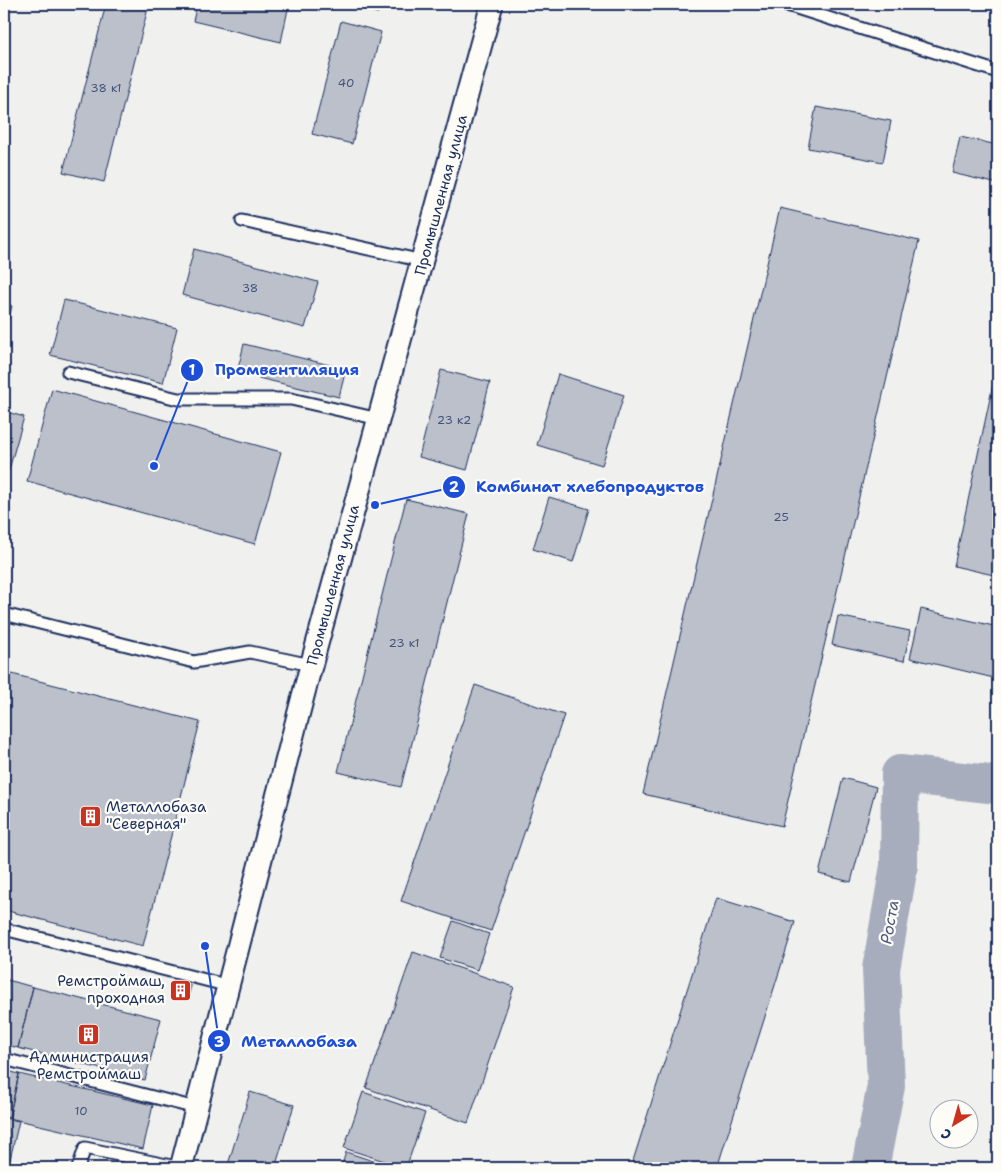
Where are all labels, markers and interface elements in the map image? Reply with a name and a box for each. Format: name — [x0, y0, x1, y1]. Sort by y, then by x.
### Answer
house number: 40 — [338, 75, 354, 91]
house number: 38 к1 — [90, 80, 122, 96]
street label: Промышленная улица — [410, 112, 472, 278]
house number: 38 — [242, 280, 258, 296]
callout: Промвентиляция — [180, 354, 369, 385]
text: Промвентиляция — [215, 359, 359, 380]
text: 1 — [189, 360, 196, 380]
house number: 23 к2 — [437, 412, 471, 428]
callout: Комбинат хлебопродуктов — [441, 471, 714, 502]
text: Комбинат хлебопродуктов — [476, 476, 704, 497]
text: 2 — [449, 477, 460, 497]
street label: Промышленная улица — [302, 502, 364, 668]
house number: 25 — [773, 509, 789, 525]
house number: 23 к1 — [389, 635, 419, 651]
place label: Металлобаза "Северная" — [106, 797, 207, 834]
building icon: Металлобаза "Северная" — [78, 804, 102, 828]
water label: Роста — [875, 898, 904, 946]
place label: Ремстроймаш, проходная — [57, 971, 165, 1008]
building icon: Ремстроймаш, проходная — [169, 978, 193, 1002]
building icon: Администрация Ремстроймаш — [77, 1022, 101, 1046]
callout: Металлобаза — [206, 1026, 367, 1057]
text: Металлобаза — [241, 1031, 357, 1052]
text: 3 — [214, 1032, 224, 1052]
place label: Администрация Ремстроймаш — [29, 1047, 149, 1084]
north arrow — [930, 1100, 980, 1150]
house number: 10 — [74, 1103, 88, 1119]
text: С — [937, 1125, 955, 1144]

